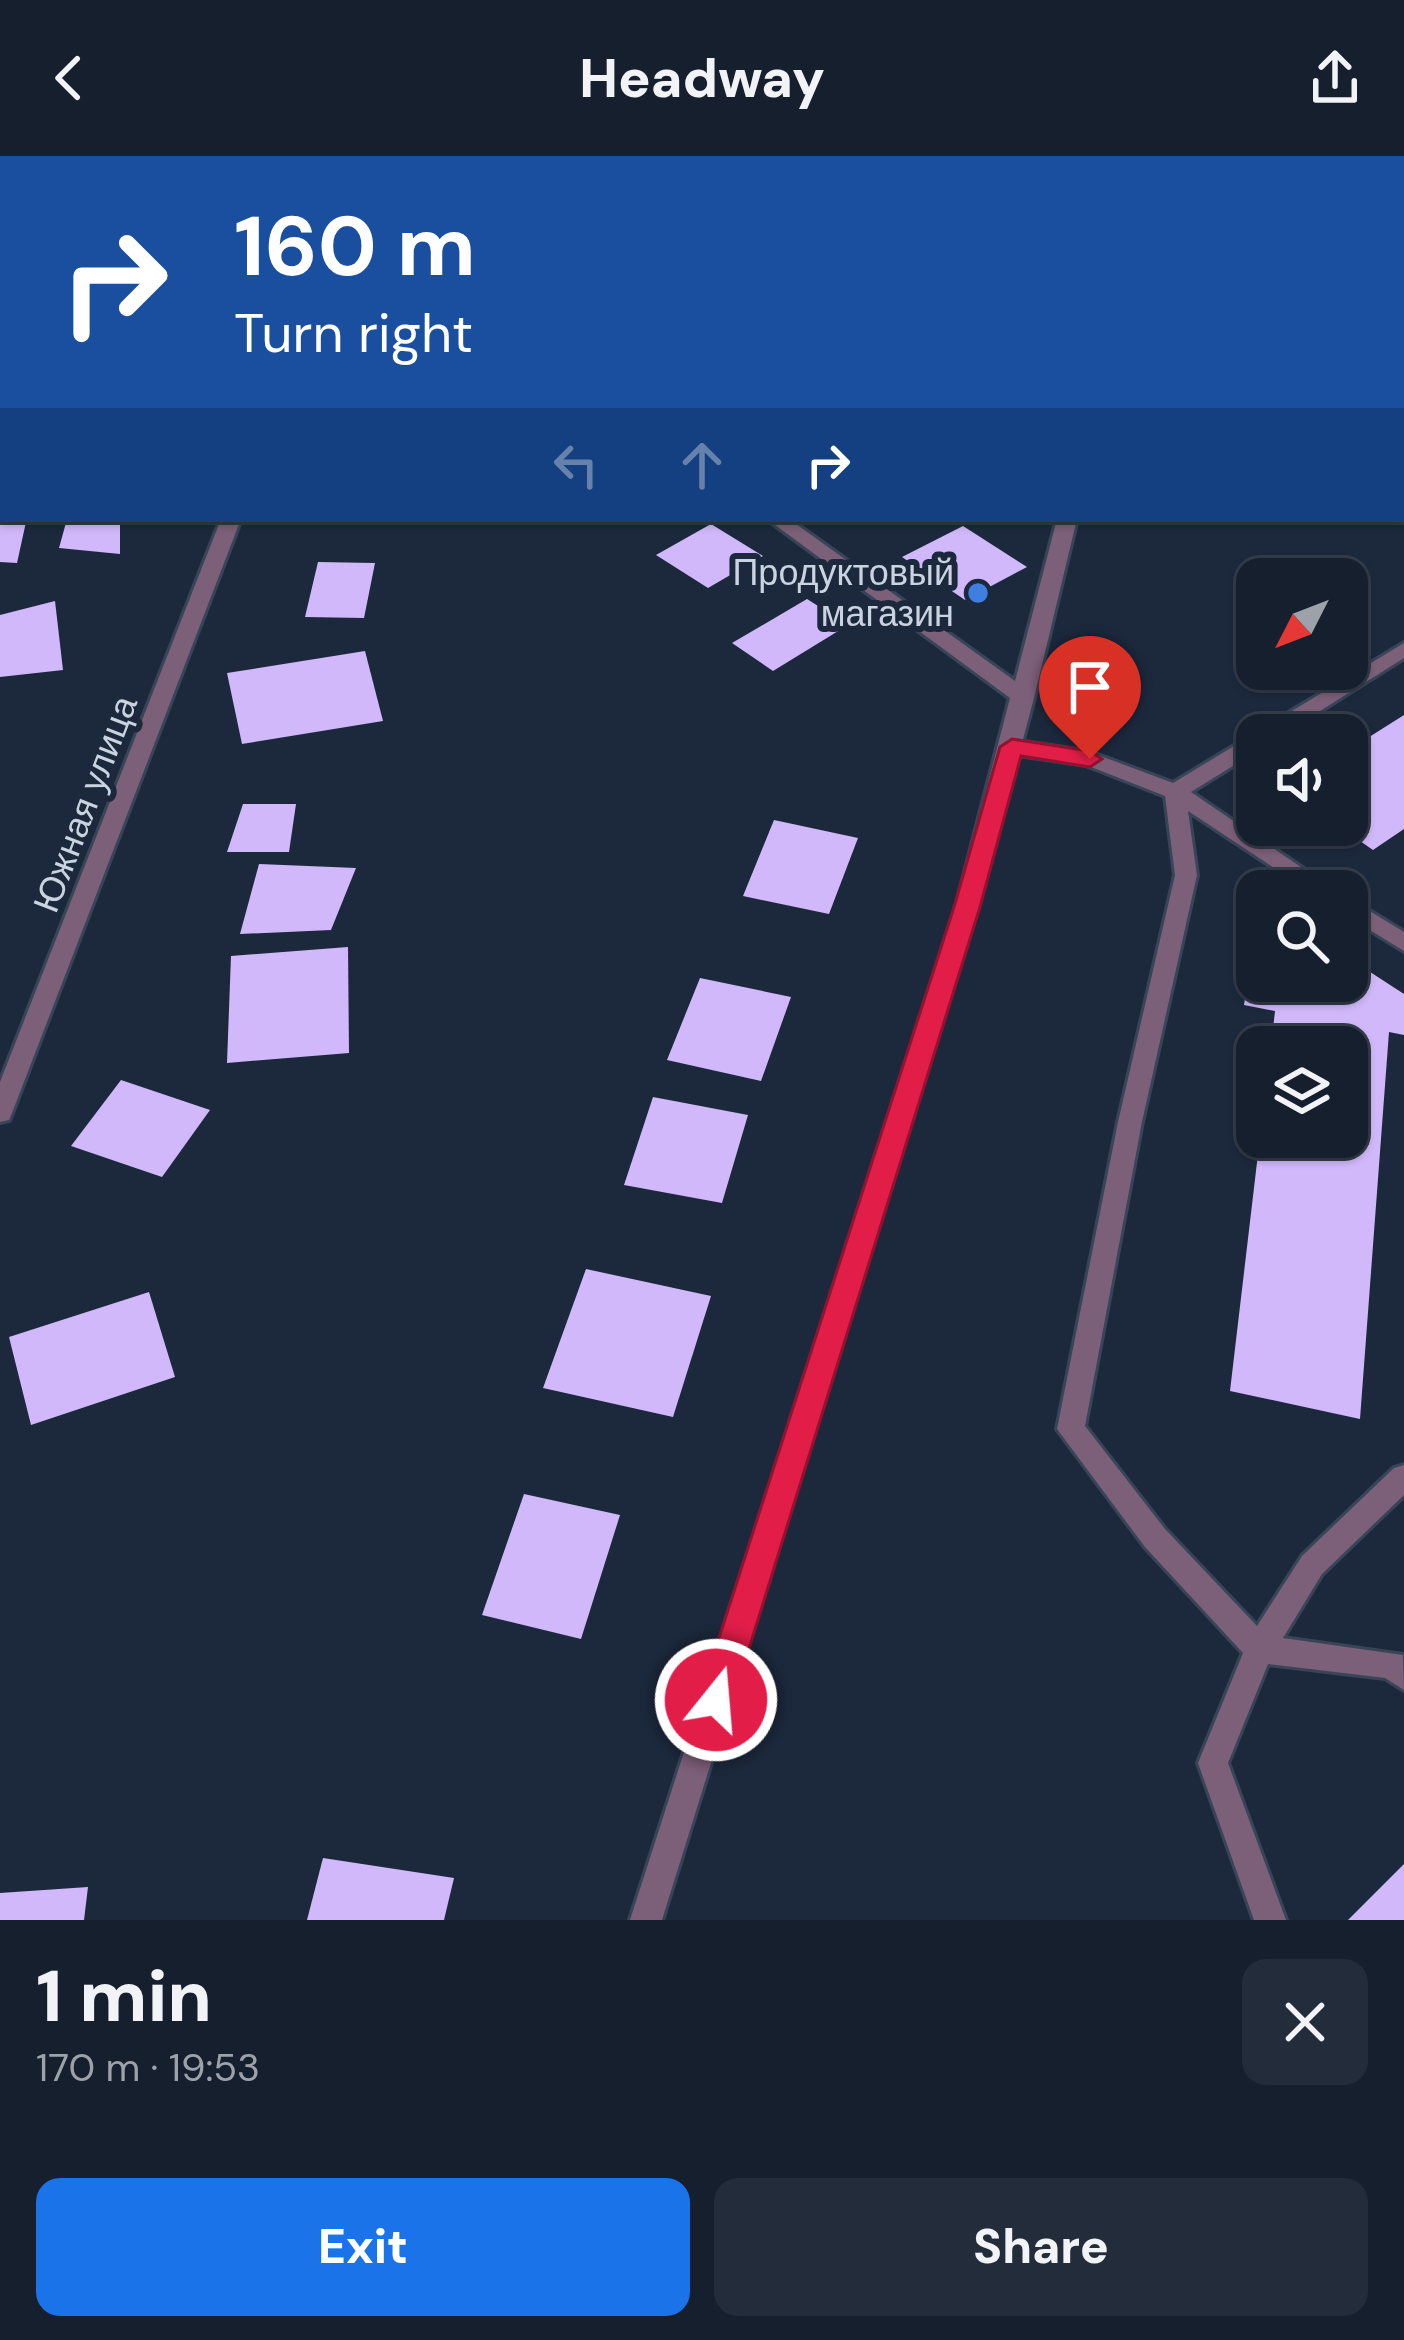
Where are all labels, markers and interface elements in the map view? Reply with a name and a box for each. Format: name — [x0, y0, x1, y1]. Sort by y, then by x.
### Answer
text: Headway — [579, 43, 825, 114]
icon: back — [36, 45, 102, 111]
icon: share — [1302, 45, 1368, 111]
text: 160 m — [234, 192, 476, 301]
icon: right — [36, 204, 192, 360]
text: Turn right — [234, 298, 473, 369]
icon: left — [543, 432, 609, 498]
icon: ahead — [669, 432, 735, 498]
icon: right — [795, 432, 861, 498]
place label: Продуктовый магазин — [732, 549, 954, 637]
north arrow — [1236, 558, 1368, 690]
map controls — [1236, 558, 1368, 1158]
marker: Продуктовый магазин — [965, 580, 991, 606]
pin — [1039, 636, 1141, 759]
icon: arrive — [1057, 654, 1123, 720]
street label: Южная улица — [22, 688, 148, 919]
button: sound — [1236, 714, 1368, 846]
button: search — [1236, 870, 1368, 1002]
button: layers — [1236, 1026, 1368, 1158]
position arrow — [653, 1637, 779, 1763]
text: 1 min — [36, 1950, 212, 2043]
button: close — [1242, 1959, 1368, 2085]
text: 170 m · 19:53 — [36, 2042, 260, 2093]
button: Exit — [36, 2178, 690, 2316]
button: Share — [714, 2178, 1368, 2316]

